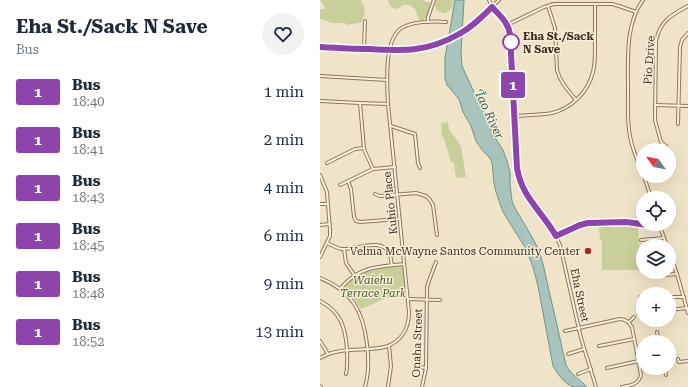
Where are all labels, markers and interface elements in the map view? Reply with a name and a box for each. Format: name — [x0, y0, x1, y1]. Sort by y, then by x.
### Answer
button: heart — [262, 13, 304, 55]
text: Eha St./Sack N Save — [16, 15, 208, 38]
place label: Eha St./Sack N Save — [523, 30, 594, 56]
marker: Eha St./Sack N Save — [502, 33, 520, 51]
street label: Pio Drive — [641, 35, 658, 85]
text: Bus — [16, 42, 39, 57]
line badge: 1 — [500, 72, 526, 98]
text: Bus — [72, 76, 100, 94]
text: 1 — [509, 77, 517, 93]
text: 1 min — [264, 83, 304, 101]
text: 1 — [34, 84, 42, 100]
water label: ʻĪao River — [471, 87, 507, 141]
text: 18:40 — [72, 94, 104, 109]
text: Bus — [72, 124, 100, 142]
text: 2 min — [264, 131, 304, 149]
text: 1 — [34, 132, 42, 148]
text: 18:41 — [72, 142, 104, 157]
north arrow — [636, 143, 676, 183]
map controls — [636, 143, 676, 375]
street label: Kuhio Place — [381, 171, 400, 235]
text: Bus — [72, 172, 100, 190]
text: 4 min — [264, 179, 304, 197]
text: 1 — [34, 180, 42, 196]
text: 18:43 — [72, 190, 104, 205]
button: locate — [636, 191, 676, 231]
text: Bus — [72, 220, 100, 238]
text: 6 min — [264, 227, 304, 245]
text: 1 — [34, 228, 42, 244]
text: 18:45 — [72, 238, 104, 253]
button: layers — [636, 239, 676, 279]
place label: Velma McWayne Santos Community Center — [350, 245, 580, 258]
marker: Velma McWayne Santos Community Center — [583, 246, 593, 256]
street label: Eha Street — [567, 267, 592, 323]
text: Bus — [72, 268, 100, 286]
park label: Waiehu Terrace Park — [340, 274, 406, 300]
text: 9 min — [264, 275, 304, 293]
text: 1 — [34, 276, 42, 292]
text: 18:48 — [72, 286, 104, 301]
button: + — [636, 287, 676, 327]
street label: Onaha Street — [410, 308, 425, 378]
text: Bus — [72, 316, 100, 334]
text: 13 min — [255, 323, 304, 341]
text: 1 — [34, 324, 42, 340]
text: 18:52 — [72, 334, 104, 349]
button: − — [636, 335, 676, 375]

